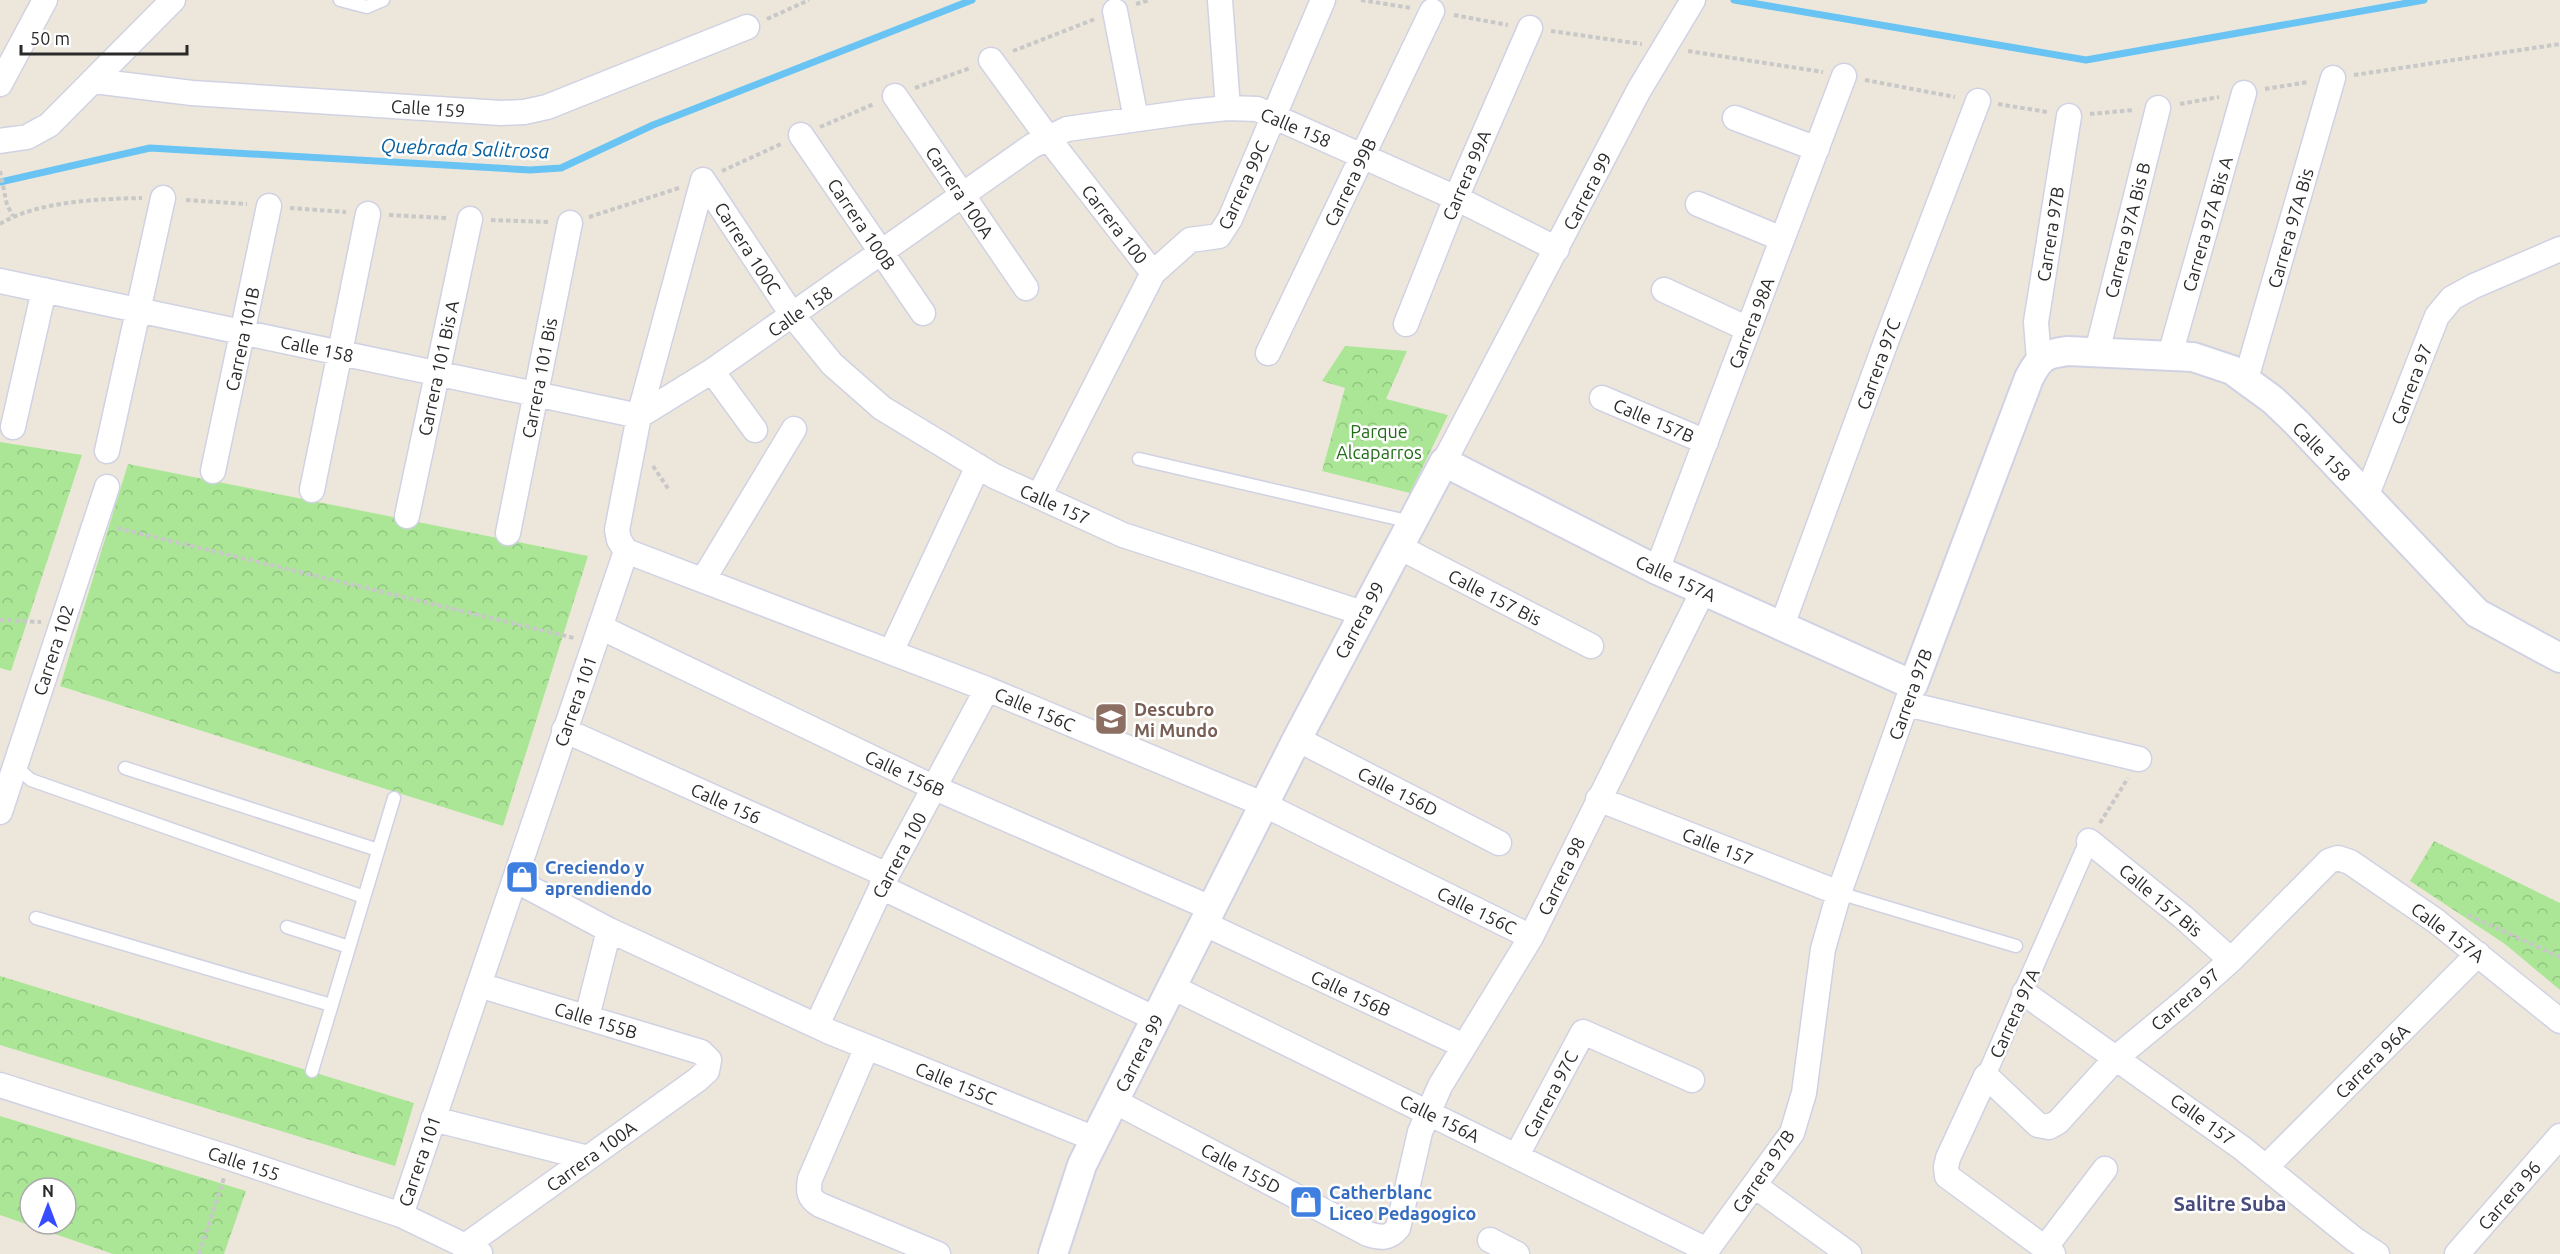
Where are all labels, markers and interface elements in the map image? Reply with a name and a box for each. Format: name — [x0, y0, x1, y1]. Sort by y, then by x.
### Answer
scale bar — [21, 18, 188, 56]
text: 50 m — [30, 28, 70, 48]
street label: Calle 159 — [390, 95, 466, 121]
street label: Calle 158 — [1258, 103, 1334, 151]
street label: Carrera 99A — [1438, 127, 1494, 223]
water label: Quebrada Salitrosa — [380, 134, 550, 163]
street label: Carrera 99B — [1320, 135, 1380, 229]
street label: Carrera 99C — [1214, 138, 1272, 232]
street label: Carrera 100A — [922, 142, 998, 242]
street label: Carrera 99 — [1559, 149, 1615, 233]
street label: Carrera 97A Bis A — [2178, 154, 2236, 294]
street label: Carrera 97A Bis B — [2100, 160, 2154, 300]
street label: Carrera 97A Bis — [2263, 166, 2317, 290]
street label: Carrera 100B — [824, 174, 900, 274]
street label: Carrera 100 — [1078, 181, 1152, 267]
street label: Carrera 97B — [2033, 185, 2067, 283]
street label: Carrera 100C — [711, 198, 785, 298]
street label: Carrera 98A — [1724, 274, 1778, 371]
street label: Calle 158 — [764, 282, 836, 340]
street label: Carrera 101B — [221, 285, 263, 393]
street label: Carrera 101 Bis A — [414, 298, 462, 438]
street label: Carrera 101 Bis — [518, 316, 561, 440]
street label: Carrera 97C — [1852, 316, 1904, 412]
street label: Calle 158 — [279, 330, 355, 366]
street label: Carrera 97 — [2387, 341, 2435, 427]
street label: Calle 157B — [1611, 394, 1697, 446]
street label: Calle 158 — [2289, 417, 2355, 485]
park label: Parque Alcaparros — [1336, 421, 1422, 462]
street label: Calle 157 — [1017, 480, 1093, 528]
street label: Calle 157A — [1633, 551, 1719, 605]
street label: Calle 157 Bis — [1445, 565, 1545, 629]
street label: Carrera 99 — [1330, 578, 1388, 662]
street label: Carrera 102 — [29, 602, 77, 698]
street label: Carrera 97B — [1884, 646, 1936, 742]
street label: Carrera 101 — [550, 653, 600, 749]
street label: Calle 156C — [992, 683, 1078, 735]
place label: Descubro Mi Mundo — [1134, 699, 1218, 740]
school or university icon: Descubro Mi Mundo — [1093, 701, 1129, 737]
street label: Calle 156B — [862, 746, 948, 800]
street label: Calle 156D — [1355, 762, 1441, 820]
street label: Calle 156 — [688, 779, 764, 827]
street label: Carrera 100 — [868, 809, 930, 901]
street label: Calle 157 — [1680, 823, 1756, 869]
street label: Carrera 98 — [1534, 834, 1588, 918]
place label: Creciendo y aprendiendo — [545, 857, 652, 898]
shop icon: Creciendo y aprendiendo — [504, 859, 540, 895]
street label: Calle 157 Bis — [2116, 860, 2207, 941]
street label: Calle 156C — [1434, 882, 1520, 938]
street label: Calle 157A — [2408, 898, 2489, 966]
street label: Carrera 97 — [2147, 964, 2223, 1034]
street label: Carrera 97A — [1985, 965, 2043, 1061]
street label: Calle 156B — [1308, 966, 1394, 1020]
street label: Calle 155B — [552, 998, 640, 1042]
street label: Carrera 99 — [1111, 1011, 1167, 1095]
street label: Carrera 96A — [2331, 1020, 2413, 1102]
street label: Carrera 97C — [1519, 1047, 1581, 1141]
street label: Calle 155C — [913, 1058, 999, 1108]
street label: Calle 157 — [2167, 1089, 2239, 1149]
street label: Calle 156A — [1397, 1090, 1483, 1146]
street label: Carrera 101 — [394, 1113, 444, 1209]
street label: Carrera 100A — [542, 1117, 640, 1195]
street label: Carrera 97B — [1728, 1126, 1798, 1216]
street label: Calle 155D — [1198, 1139, 1284, 1197]
street label: Calle 155 — [206, 1142, 282, 1184]
street label: Carrera 96 — [2474, 1157, 2544, 1233]
north arrow — [18, 1176, 78, 1236]
text: N — [42, 1182, 54, 1200]
place label: Catherblanc Liceo Pedagogico — [1329, 1182, 1476, 1223]
shop icon: Catherblanc Liceo Pedagogico — [1288, 1184, 1324, 1220]
district label: Salitre Suba — [2174, 1192, 2286, 1215]

